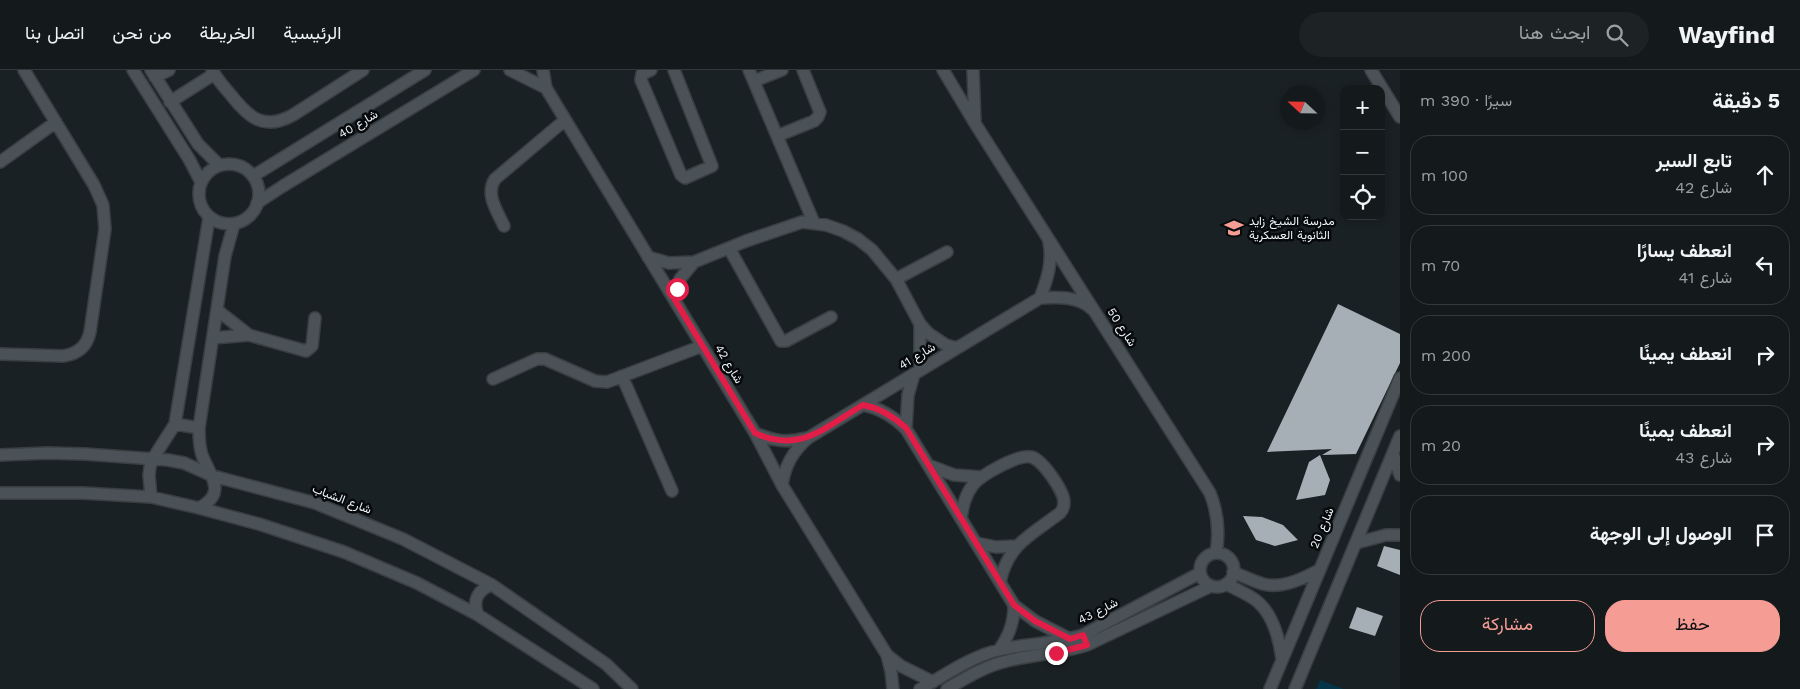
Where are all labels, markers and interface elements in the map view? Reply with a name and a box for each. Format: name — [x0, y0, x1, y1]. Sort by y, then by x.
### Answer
search box — [1299, 12, 1649, 57]
text: ابحث هنا — [1519, 21, 1591, 44]
icon: search — [1603, 21, 1631, 49]
text: Wayfind — [1679, 21, 1775, 49]
text: اتصل بنا — [25, 22, 84, 43]
text: من نحن — [112, 22, 172, 43]
text: الخريطة — [200, 22, 255, 43]
text: الرئيسية — [283, 22, 341, 43]
north arrow — [1280, 85, 1325, 130]
map controls — [1340, 85, 1385, 220]
button: + — [1340, 85, 1385, 130]
text: 5 دقيقة — [1712, 88, 1780, 113]
text: سيرًا · 390 m — [1420, 91, 1512, 110]
street label: شارع 40 — [336, 107, 381, 143]
button: − — [1340, 130, 1385, 175]
text: تابع السير — [1656, 149, 1732, 172]
icon: ahead — [1751, 161, 1779, 189]
text: 100 m — [1421, 166, 1468, 185]
button: locate — [1340, 175, 1385, 220]
text: شارع 42 — [1675, 178, 1732, 197]
place label: مدرسة الشيخ زايد الثانوية العسكرية — [1249, 214, 1335, 243]
school or university icon: مدرسة الشيخ زايد الثانوية العسكرية — [1223, 217, 1245, 239]
text: انعطف يسارًا — [1637, 239, 1732, 262]
icon: left — [1751, 251, 1779, 279]
text: 70 m — [1421, 256, 1460, 275]
text: شارع 41 — [1679, 268, 1732, 287]
route start — [666, 278, 689, 301]
street label: شارع 50 — [1103, 305, 1139, 350]
street label: شارع 41 — [896, 340, 939, 374]
icon: right — [1751, 341, 1779, 369]
street label: شارع 42 — [710, 342, 746, 387]
text: انعطف يمينًا — [1639, 342, 1732, 365]
text: 200 m — [1421, 346, 1471, 365]
text: انعطف يمينًا — [1639, 419, 1732, 442]
icon: right — [1751, 431, 1779, 459]
text: 20 m — [1421, 436, 1461, 455]
text: شارع 43 — [1675, 448, 1732, 467]
street label: شارع الشباب — [310, 481, 374, 519]
street label: شارع 20 — [1307, 506, 1339, 551]
icon: arrive — [1751, 521, 1779, 549]
text: الوصول إلى الوجهة — [1590, 522, 1732, 545]
street label: شارع 43 — [1076, 595, 1121, 629]
button: مشاركة — [1420, 600, 1595, 652]
button: حفظ — [1605, 600, 1780, 652]
route end — [1045, 642, 1068, 665]

